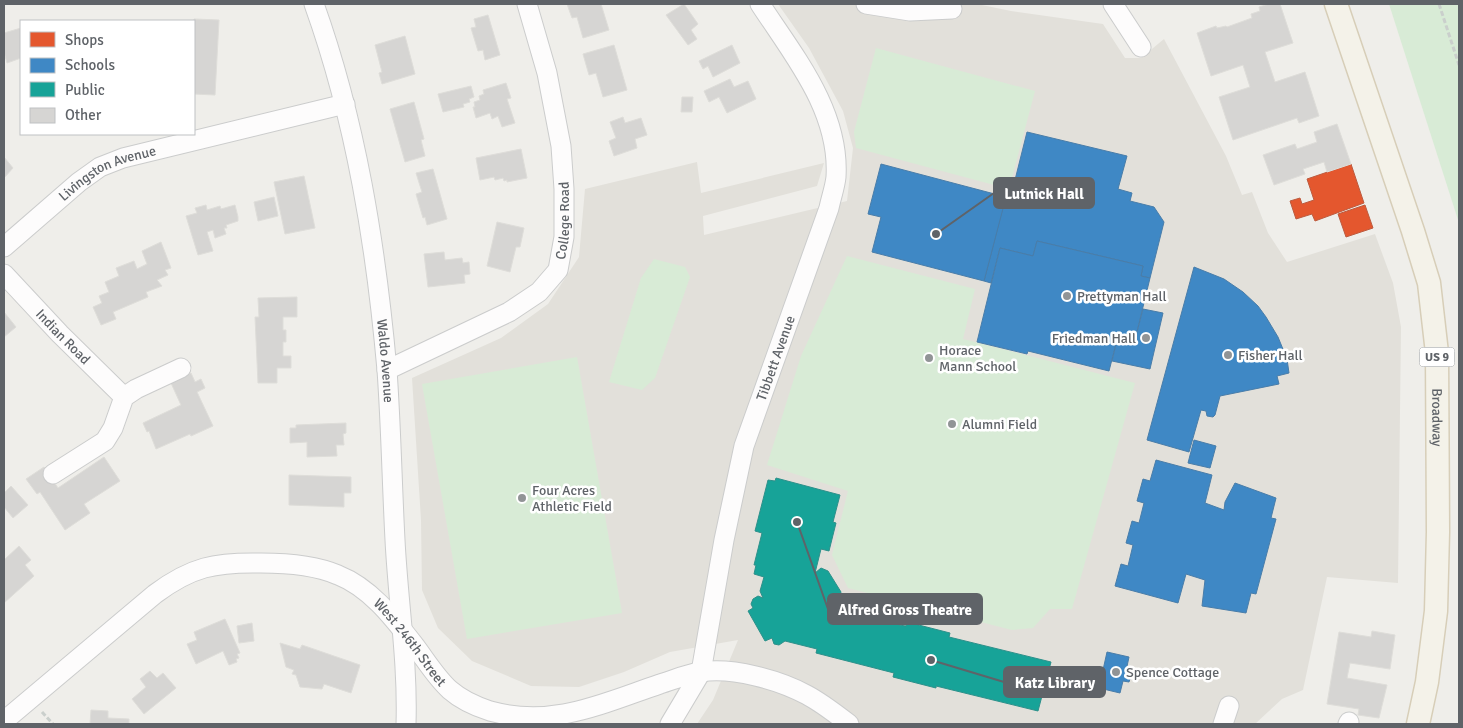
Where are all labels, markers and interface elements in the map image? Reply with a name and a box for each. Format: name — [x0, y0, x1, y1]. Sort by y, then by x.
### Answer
legend — [20, 20, 195, 135]
text: Shops — [65, 31, 104, 49]
text: Schools — [65, 56, 116, 74]
text: Public — [65, 81, 105, 99]
text: Other — [65, 106, 102, 124]
street label: Livingston Avenue — [55, 142, 158, 204]
callout: Lutnick Hall — [994, 178, 1094, 208]
street label: College Road — [552, 181, 573, 261]
text: Lutnick Hall — [1004, 185, 1084, 203]
place label: Prettyman Hall — [1077, 288, 1167, 305]
marker: Prettyman Hall — [1061, 290, 1073, 302]
street label: Indian Road — [32, 305, 94, 368]
street label: Tibbett Avenue — [752, 313, 798, 403]
street label: Waldo Avenue — [373, 318, 398, 403]
place label: Friedman Hall — [1052, 330, 1136, 347]
marker: Friedman Hall — [1140, 332, 1152, 344]
place label: Horace Mann School — [939, 342, 1016, 375]
place label: Fisher Hall — [1238, 347, 1303, 364]
road number: US 9 — [1420, 348, 1454, 367]
marker: Fisher Hall — [1222, 349, 1234, 361]
marker: Horace Mann School — [923, 352, 935, 364]
street label: Broadway — [1429, 388, 1446, 447]
place label: Alumni Field — [962, 416, 1037, 433]
marker: Alumni Field — [946, 418, 958, 430]
place label: Four Acres Athletic Field — [532, 482, 612, 515]
marker: Four Acres Athletic Field — [516, 492, 528, 504]
callout: Alfred Gross Theatre — [828, 594, 982, 624]
street label: West 246th Street — [370, 595, 450, 690]
text: Alfred Gross Theatre — [838, 601, 972, 619]
place label: Spence Cottage — [1126, 664, 1219, 681]
marker: Spence Cottage — [1110, 666, 1122, 678]
callout: Katz Library — [1004, 667, 1105, 697]
text: Katz Library — [1015, 674, 1096, 692]

